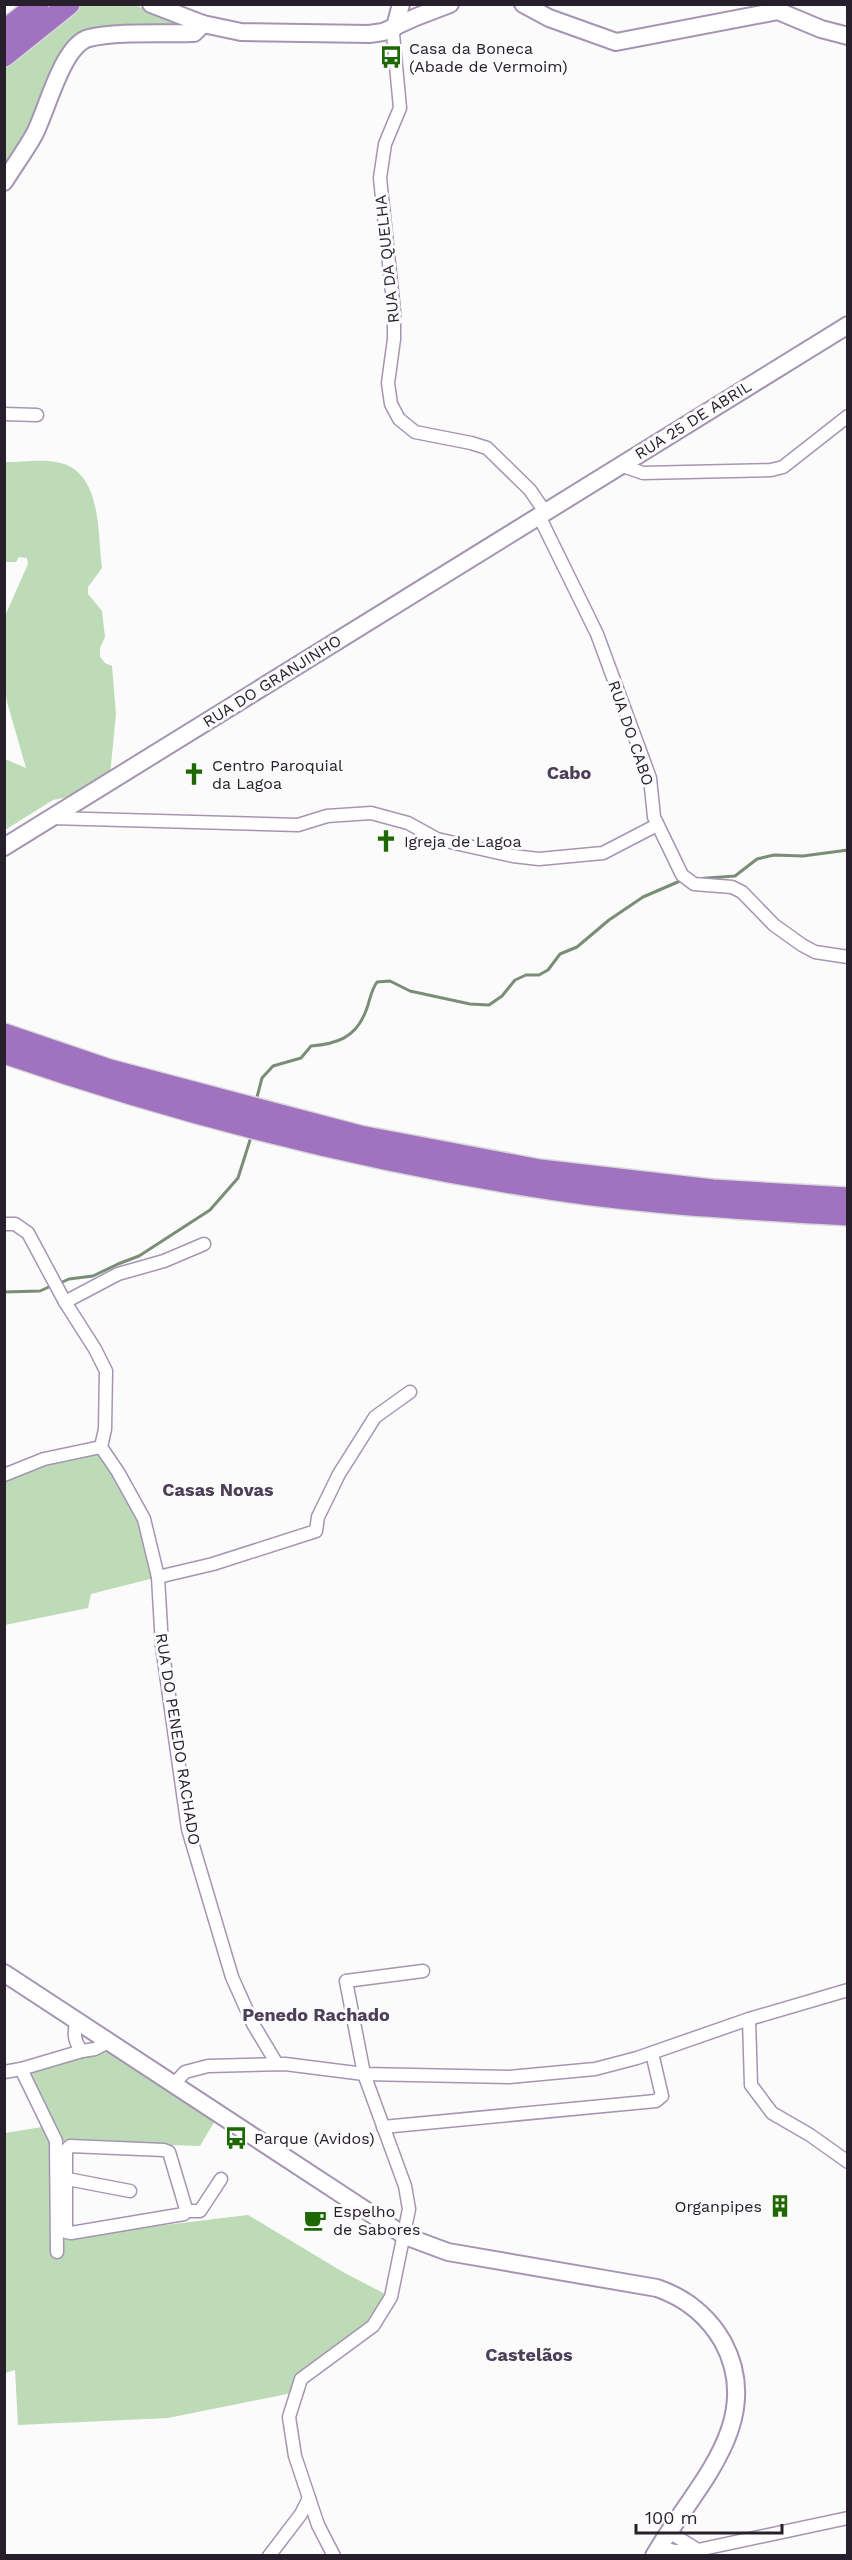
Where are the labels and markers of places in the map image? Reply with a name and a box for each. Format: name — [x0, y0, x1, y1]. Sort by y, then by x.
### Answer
place label: Casa da Boneca (Abade de Vermoim) — [409, 39, 568, 76]
bus stop icon: Casa da Boneca (Abade de Vermoim) — [378, 44, 404, 70]
place label: Centro Paroquial da Lagoa — [212, 756, 343, 793]
church icon: Centro Paroquial da Lagoa — [181, 761, 207, 787]
church icon: Igreja de Lagoa — [373, 828, 399, 854]
place label: Igreja de Lagoa — [404, 832, 522, 851]
bus stop icon: Parque (Avidos) — [223, 2125, 249, 2151]
place label: Parque (Avidos) — [254, 2129, 375, 2148]
building icon: Organpipes — [767, 2193, 793, 2219]
place label: Organpipes — [675, 2197, 762, 2216]
place label: Espelho de Sabores — [333, 2202, 420, 2239]
cafe icon: Espelho de Sabores — [302, 2207, 328, 2233]

